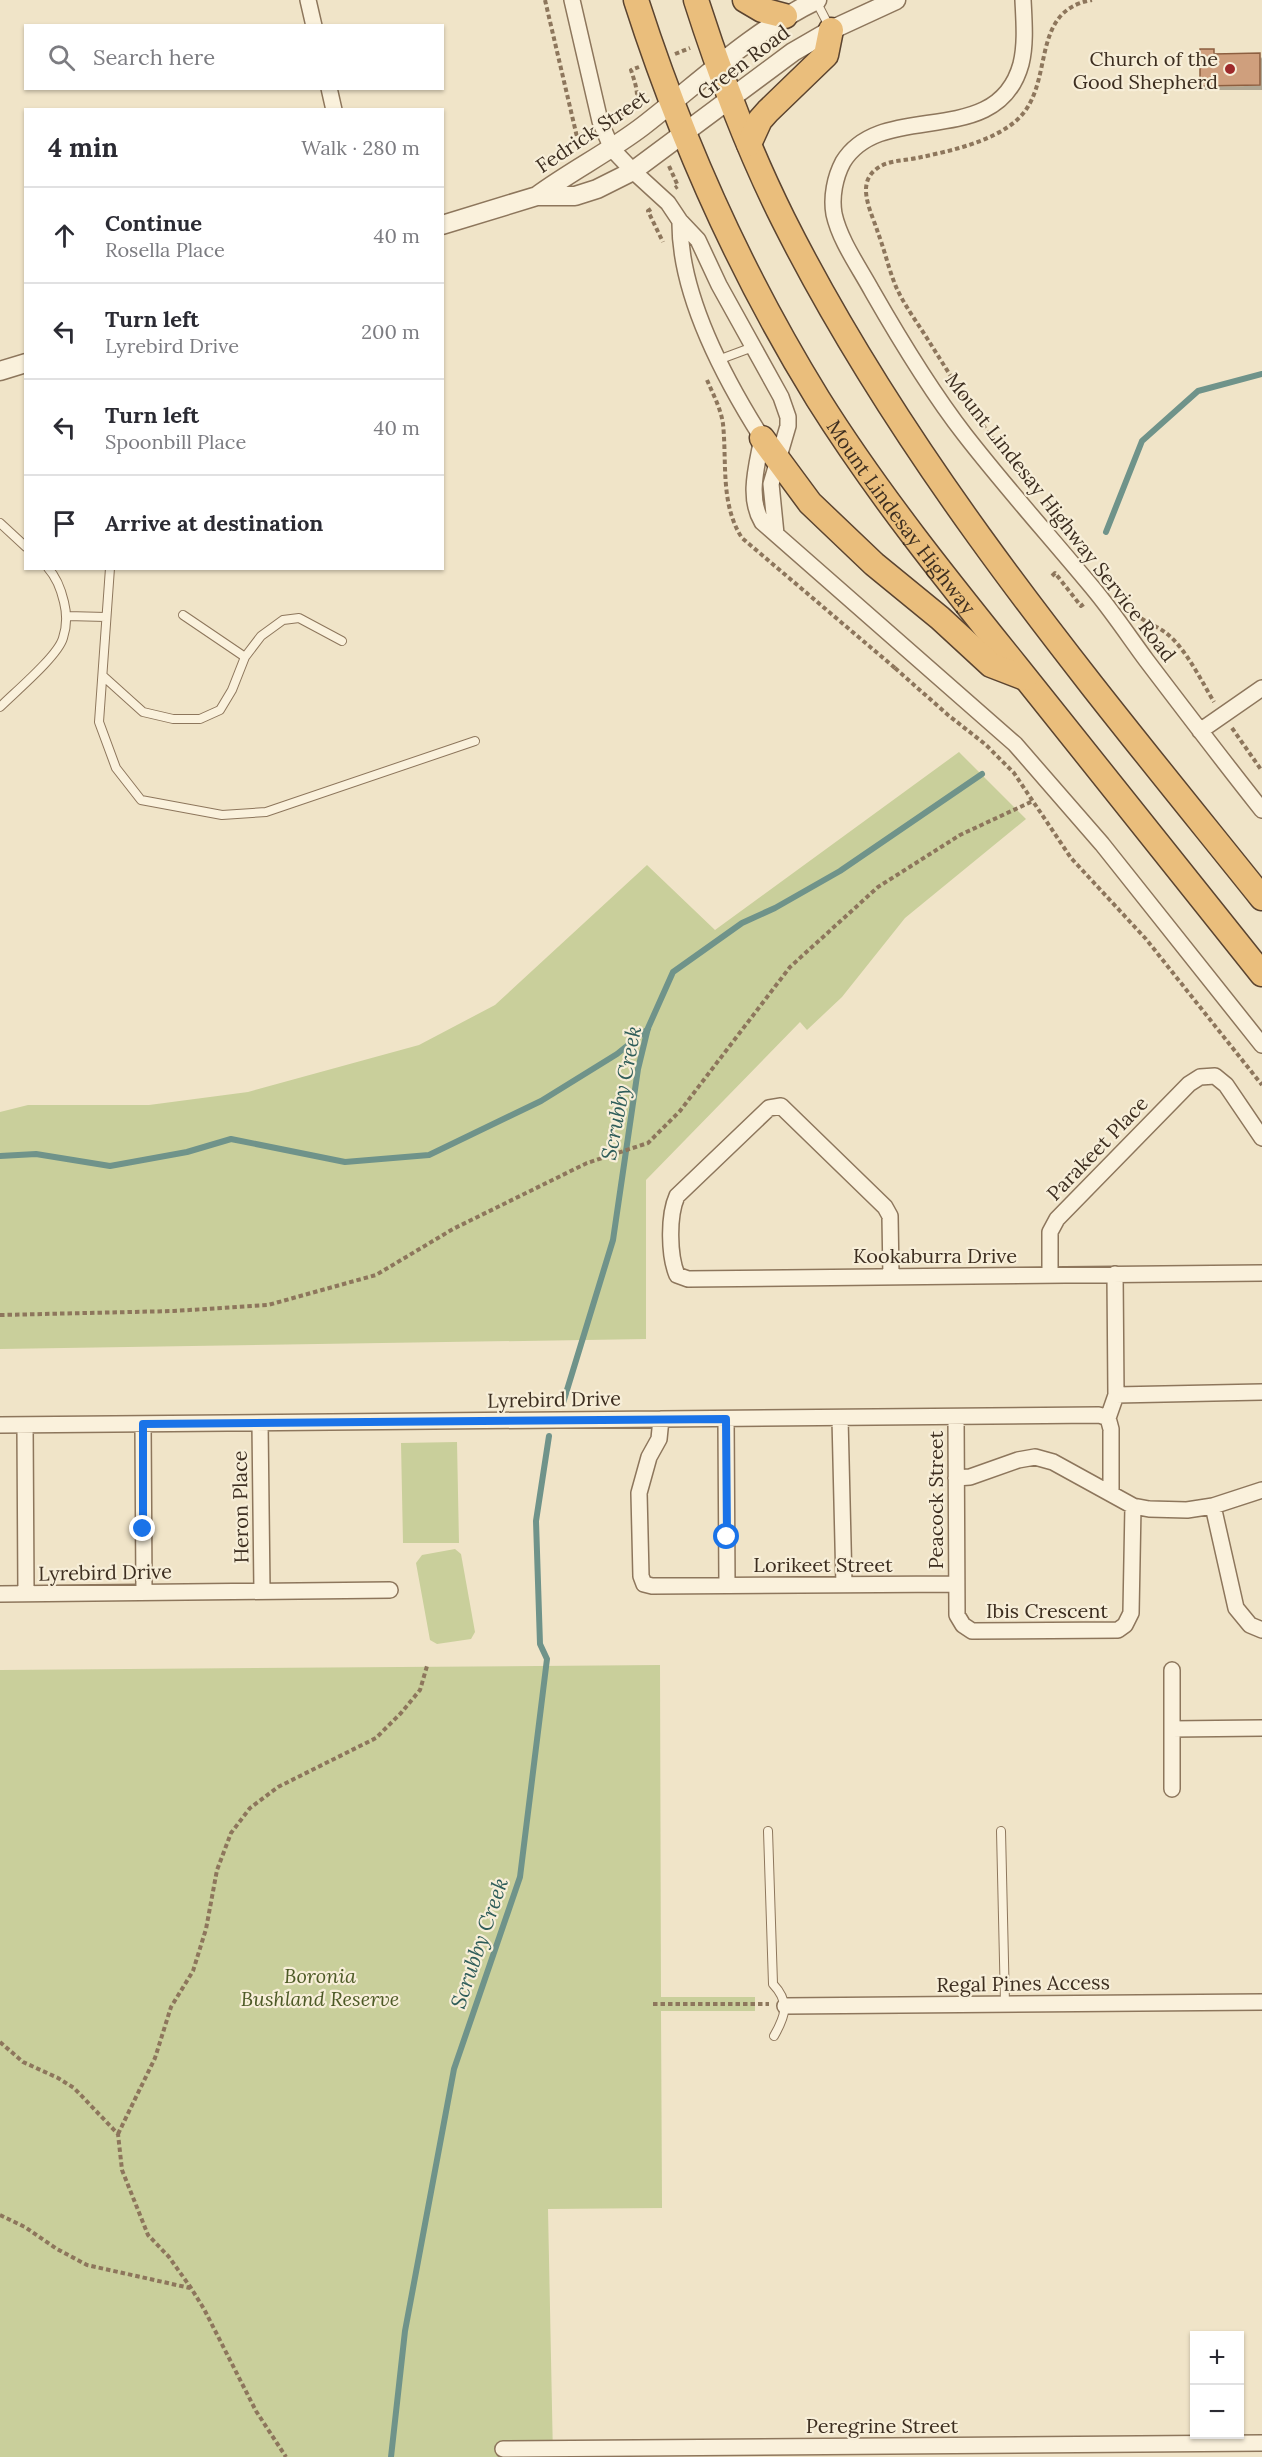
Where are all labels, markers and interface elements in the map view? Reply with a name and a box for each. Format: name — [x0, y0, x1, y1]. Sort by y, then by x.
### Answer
street label: Green Road — [692, 19, 794, 105]
search box — [24, 24, 444, 90]
icon: search — [45, 41, 78, 74]
text: Search here — [93, 43, 215, 71]
place label: Church of the Good Shepherd — [1073, 46, 1218, 94]
marker: Church of the Good Shepherd — [1223, 62, 1237, 76]
street label: Fedrick Street — [531, 84, 653, 178]
text: 4 min — [48, 131, 118, 164]
text: Walk · 280 m — [301, 135, 420, 160]
text: Continue — [105, 209, 202, 237]
icon: ahead — [48, 219, 81, 252]
text: 40 m — [374, 223, 420, 248]
text: Rosella Place — [105, 237, 225, 262]
text: Turn left — [105, 305, 199, 333]
icon: left — [48, 315, 81, 348]
text: 200 m — [361, 319, 420, 344]
text: Lyrebird Drive — [105, 333, 239, 358]
street label: Mount Lindesay Highway Service Road — [940, 367, 1182, 667]
text: Turn left — [105, 401, 199, 429]
icon: left — [48, 411, 81, 444]
text: 40 m — [374, 415, 420, 440]
street label: Mount Lindesay Highway — [822, 415, 982, 619]
text: Spoonbill Place — [105, 429, 246, 454]
icon: arrive — [48, 507, 81, 540]
text: Arrive at destination — [105, 509, 323, 537]
water label: Scrubby Creek — [595, 1023, 647, 1162]
street label: Parakeet Place — [1041, 1091, 1153, 1205]
street label: Kookaburra Drive — [853, 1243, 1017, 1268]
street label: Lyrebird Drive — [487, 1385, 621, 1413]
street label: Peacock Street — [923, 1430, 948, 1569]
street label: Heron Place — [227, 1450, 253, 1564]
route end — [129, 1515, 155, 1541]
route start — [713, 1523, 739, 1549]
street label: Lorikeet Street — [753, 1552, 893, 1577]
street label: Lyrebird Drive — [38, 1558, 172, 1586]
street label: Ibis Crescent — [986, 1598, 1108, 1623]
water label: Scrubby Creek — [444, 1874, 514, 2012]
park label: Boronia Bushland Reserve — [241, 1963, 399, 2011]
street label: Regal Pines Access — [936, 1969, 1110, 1997]
map controls — [1190, 2331, 1244, 2439]
button: + — [1190, 2331, 1244, 2385]
button: − — [1190, 2385, 1244, 2439]
street label: Peregrine Street — [806, 2413, 958, 2438]

